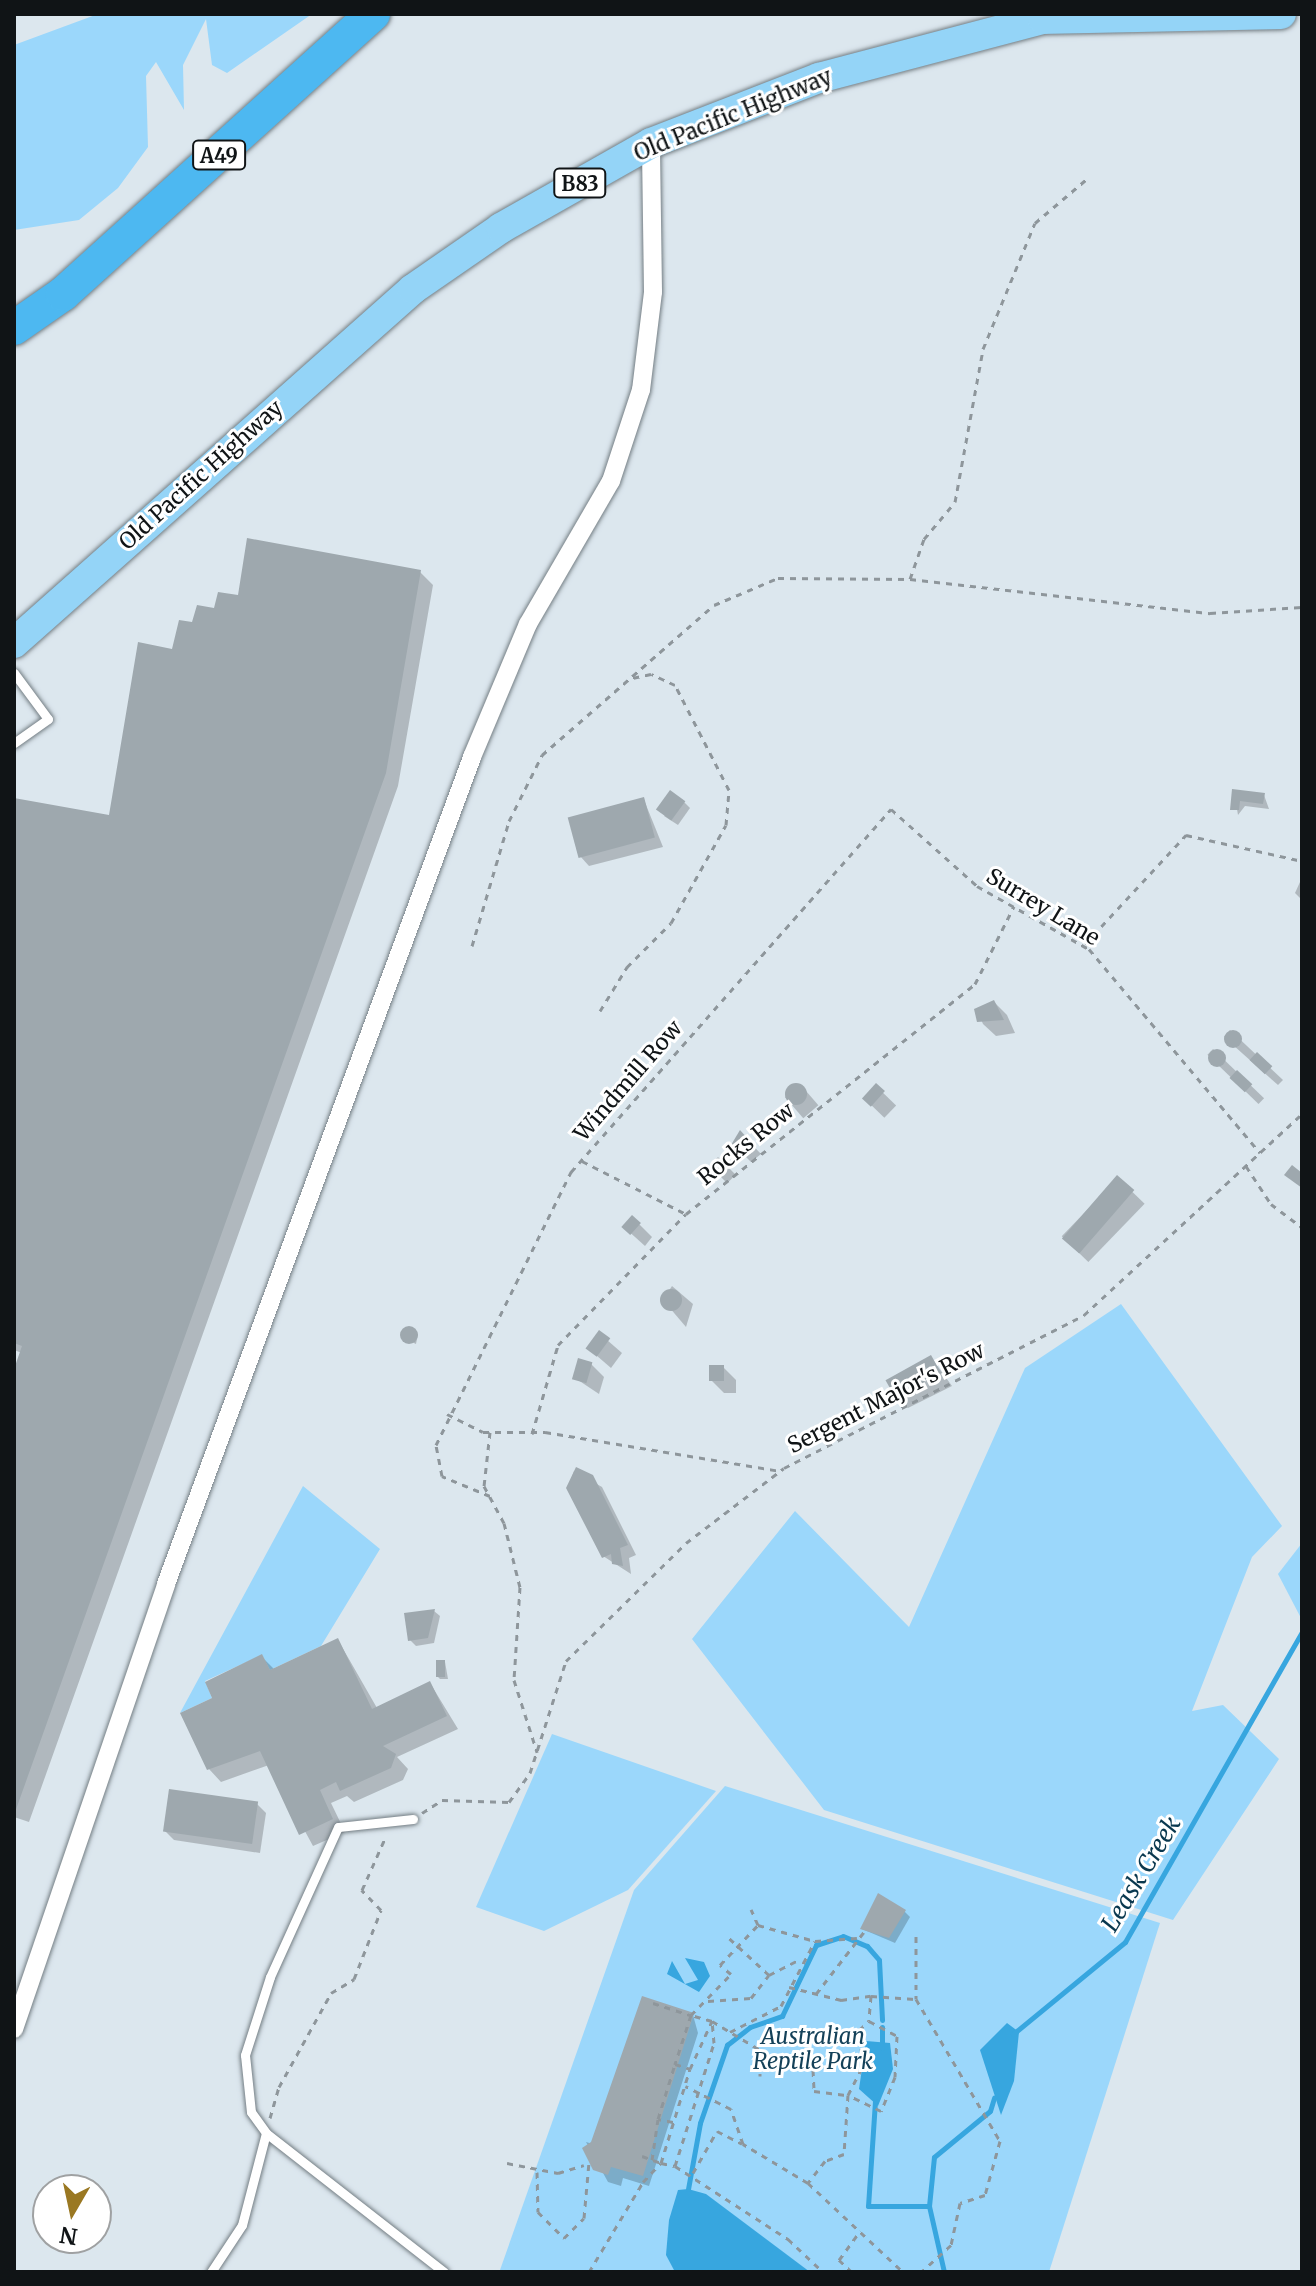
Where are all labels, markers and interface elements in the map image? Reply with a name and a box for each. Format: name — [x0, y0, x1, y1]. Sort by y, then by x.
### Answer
street label: Old Pacific Highway — [630, 63, 836, 167]
road number: A49 — [191, 139, 247, 171]
road number: B83 — [552, 167, 608, 199]
street label: Old Pacific Highway — [114, 395, 288, 555]
street label: Surrey Lane — [982, 863, 1104, 951]
street label: Windmill Row — [568, 1015, 688, 1147]
street label: Rocks Row — [693, 1097, 799, 1191]
street label: Sergent Major's Row — [783, 1337, 989, 1459]
water label: Leask Creek — [1095, 1811, 1187, 1937]
park label: Australian Reptile Park — [753, 2023, 873, 2074]
north arrow — [32, 2174, 112, 2254]
text: N — [58, 2221, 79, 2251]

